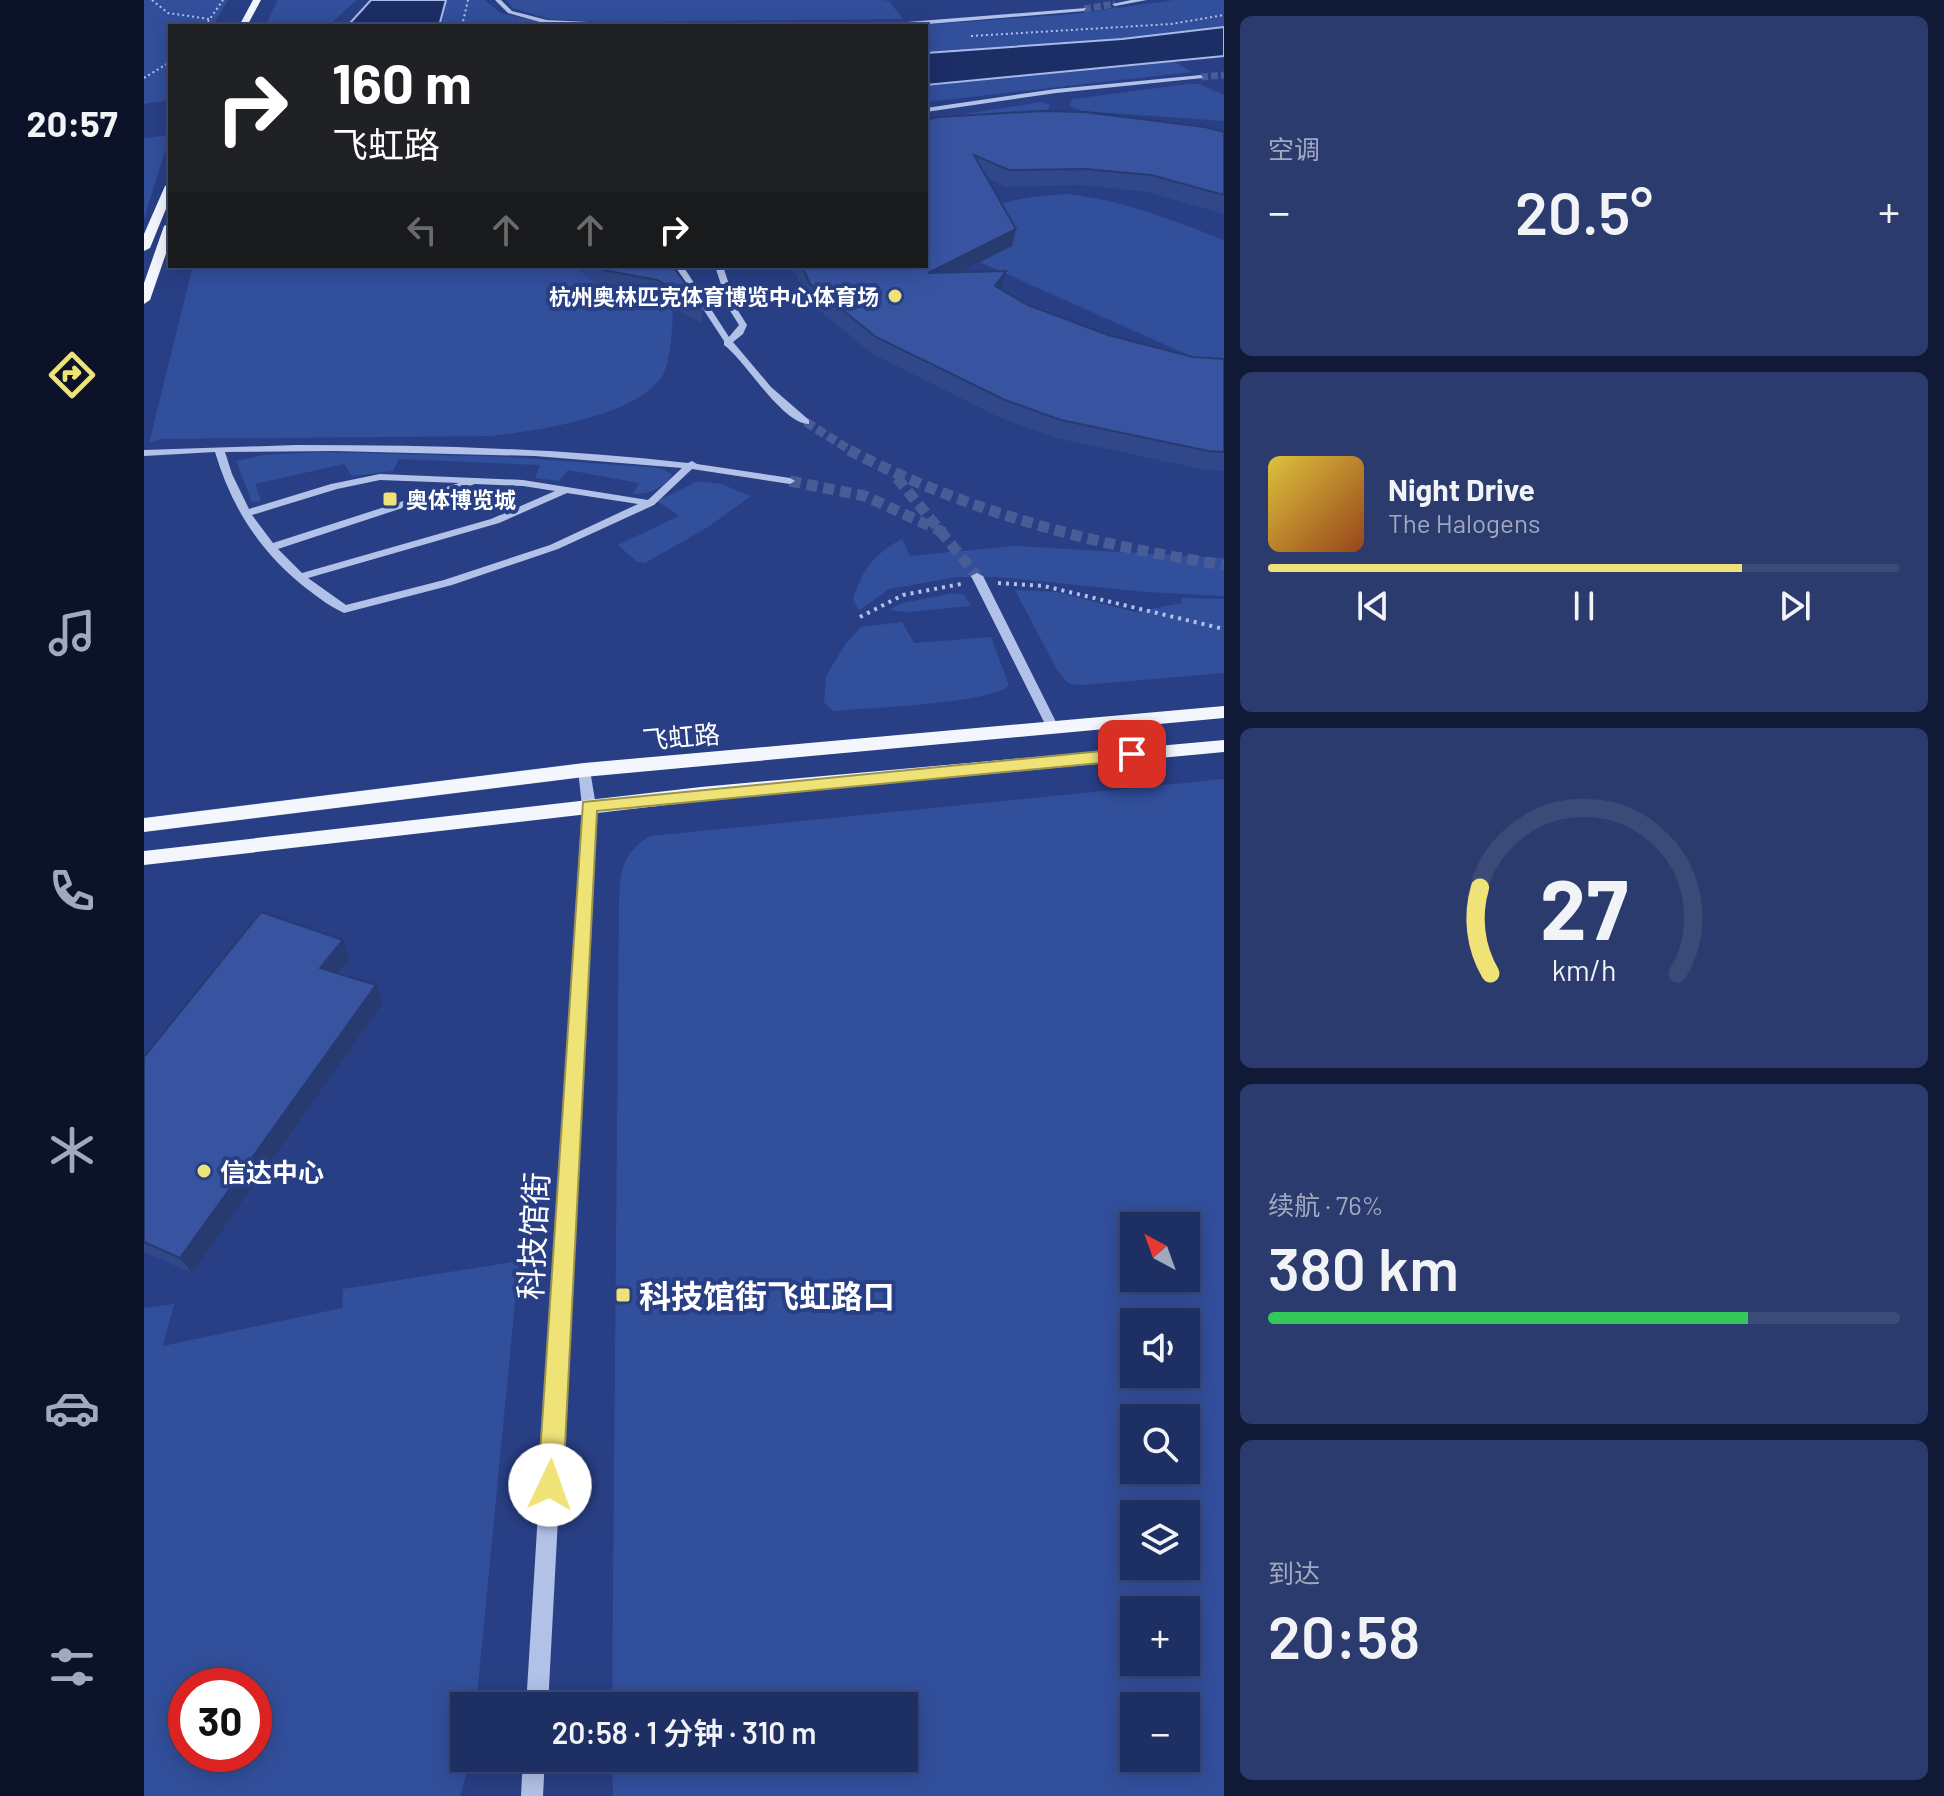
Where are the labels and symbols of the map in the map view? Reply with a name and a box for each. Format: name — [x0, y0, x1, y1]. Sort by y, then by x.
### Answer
place label: 杭州奥林匹克体育博览中心体育场 — [549, 283, 879, 309]
marker: 杭州奥林匹克体育博览中心体育场 — [886, 287, 904, 305]
place label: 奥体博览城 — [406, 486, 516, 512]
marker: 奥体博览城 — [381, 490, 399, 508]
street label: 飞虹路 — [641, 717, 721, 755]
pin — [1098, 720, 1166, 788]
place label: 信达中心 — [220, 1156, 324, 1187]
marker: 信达中心 — [195, 1162, 213, 1180]
street label: 科技馆街 — [510, 1171, 554, 1301]
north arrow — [1120, 1212, 1200, 1292]
place label: 科技馆街飞虹路口 — [639, 1276, 895, 1314]
marker: 科技馆街飞虹路口 — [614, 1286, 632, 1304]
position arrow — [508, 1443, 592, 1527]
speed limit sign: 30 — [168, 1668, 272, 1772]

